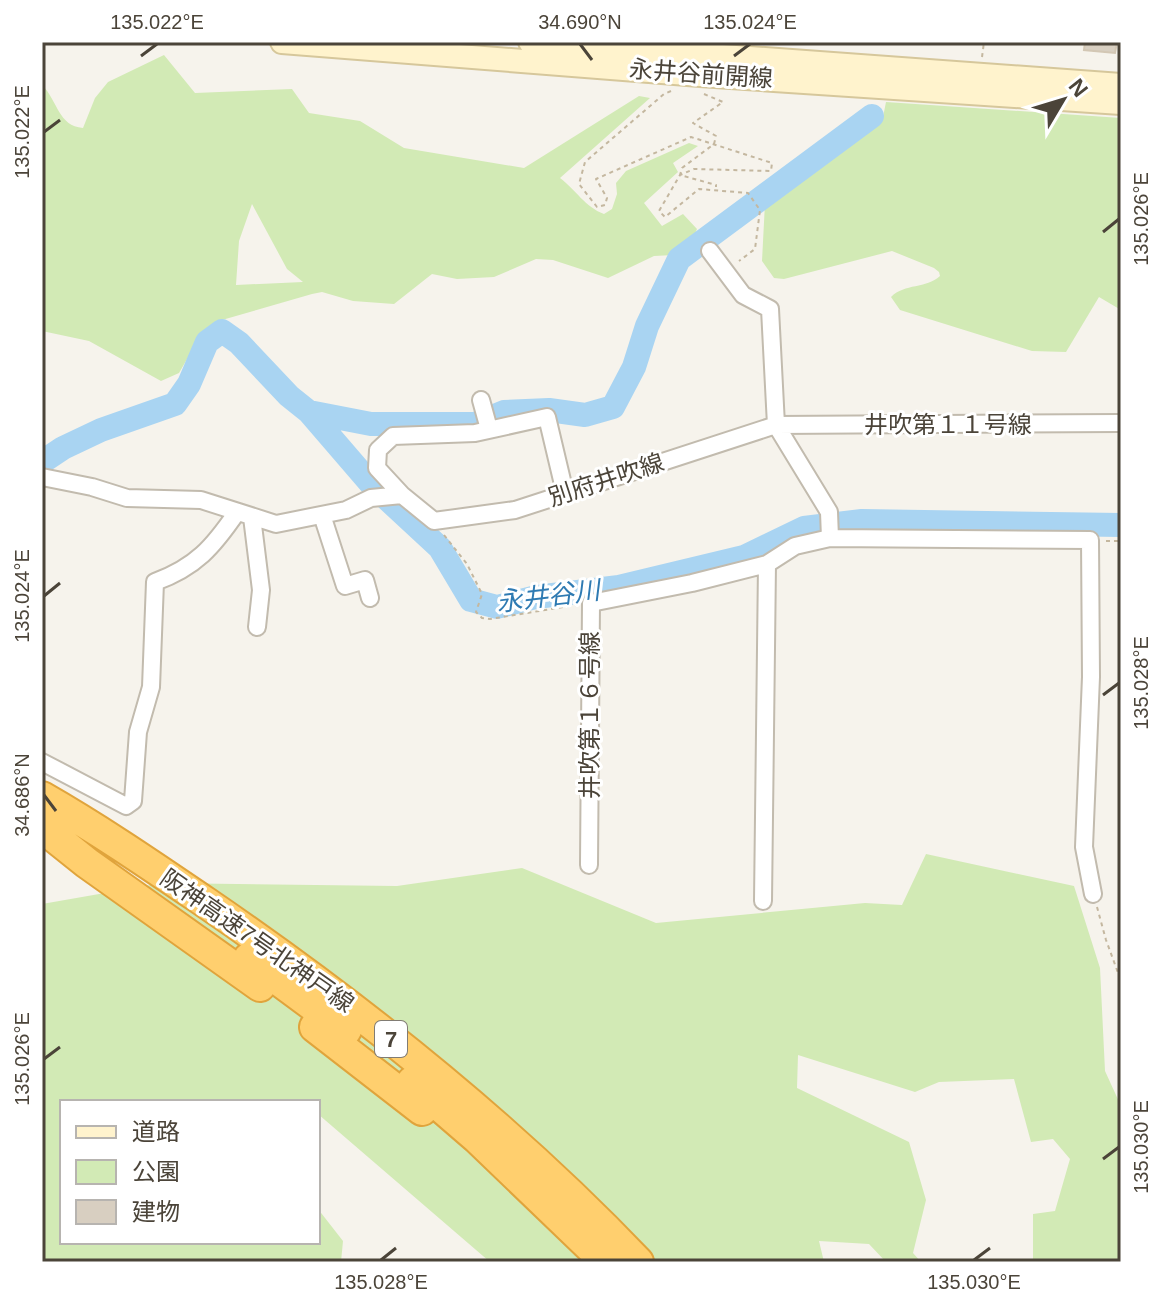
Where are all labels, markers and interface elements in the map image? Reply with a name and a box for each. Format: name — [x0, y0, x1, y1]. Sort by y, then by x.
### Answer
text: 135.022°E — [110, 11, 204, 33]
text: 34.690°N — [538, 11, 622, 33]
text: 135.024°E — [703, 11, 797, 33]
street label: 永井谷前開線 — [628, 55, 774, 92]
north arrow — [1023, 60, 1103, 140]
text: N — [1064, 74, 1093, 102]
text: 135.022°E — [11, 85, 33, 179]
text: 135.026°E — [1130, 172, 1152, 266]
street label: 井吹第１１号線 — [864, 411, 1032, 438]
street label: 別府井吹線 — [545, 448, 667, 511]
text: 135.024°E — [11, 549, 33, 643]
water label: 永井谷川 — [495, 574, 604, 617]
street label: 井吹第１６号線 — [576, 631, 603, 799]
text: 135.028°E — [1130, 636, 1152, 730]
text: 34.686°N — [11, 753, 33, 837]
street label: 阪神高速7号北神戸線 — [156, 864, 359, 1017]
text: 135.026°E — [11, 1012, 33, 1106]
road number: 7 — [375, 1021, 407, 1057]
legend — [60, 1100, 320, 1244]
text: 135.030°E — [1130, 1100, 1152, 1194]
text: 道路 — [132, 1118, 180, 1145]
text: 公園 — [132, 1158, 180, 1185]
text: 建物 — [132, 1198, 180, 1225]
text: 135.028°E — [334, 1271, 428, 1293]
text: 135.030°E — [927, 1271, 1021, 1293]

